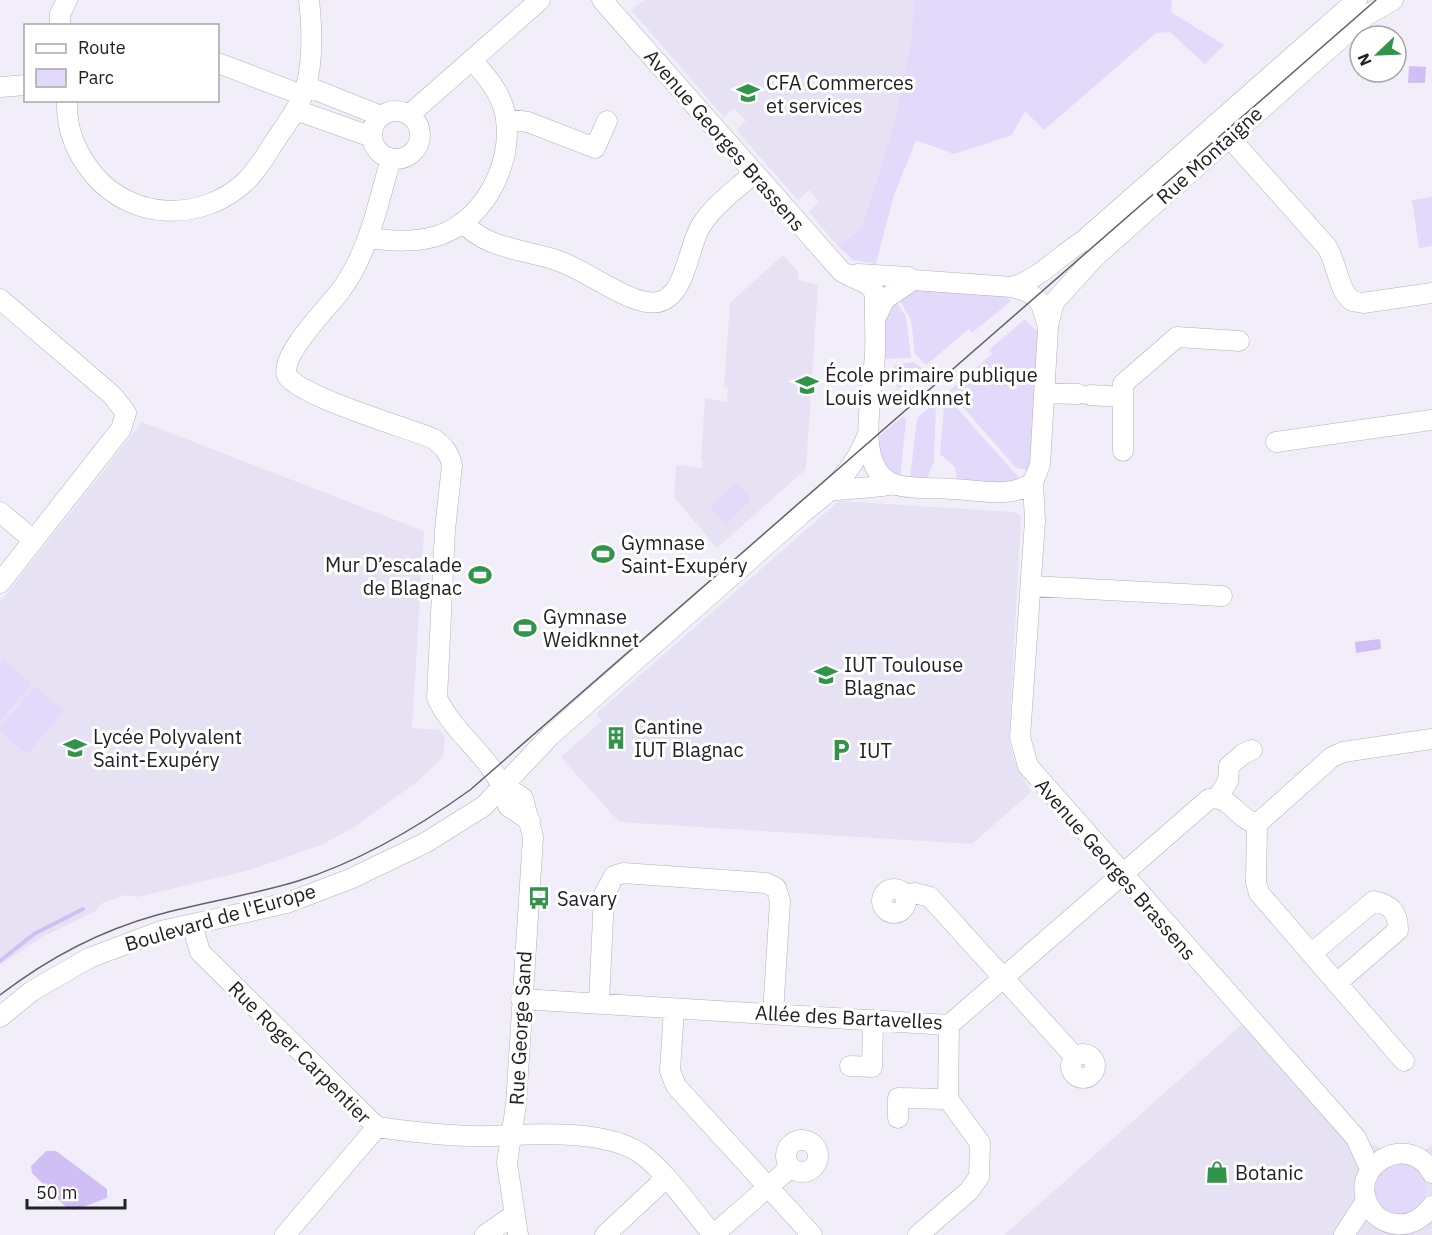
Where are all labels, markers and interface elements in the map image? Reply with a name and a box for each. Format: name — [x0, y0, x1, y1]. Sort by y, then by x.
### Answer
legend — [24, 24, 219, 102]
north arrow — [1348, 24, 1408, 84]
text: Route — [78, 36, 126, 59]
street label: Avenue Georges Brassens — [638, 43, 812, 237]
text: N — [1353, 51, 1376, 69]
text: Parc — [78, 66, 114, 89]
place label: CFA Commerces et services — [766, 69, 914, 119]
school or university icon: CFA Commerces et services — [735, 80, 761, 106]
street label: Rue Montaigne — [1150, 100, 1268, 210]
place label: École primaire publique Louis weidknnet — [825, 361, 1038, 411]
school or university icon: École primaire publique Louis weidknnet — [794, 372, 820, 398]
place label: Gymnase Saint-Exupéry — [621, 529, 748, 579]
sports icon: Gymnase Saint-Exupéry — [590, 541, 616, 567]
place label: Mur D’escalade de Blagnac — [325, 551, 462, 601]
sports icon: Mur D’escalade de Blagnac — [467, 562, 493, 588]
place label: Gymnase Weidknnet — [543, 603, 639, 653]
sports icon: Gymnase Weidknnet — [512, 615, 538, 641]
place label: IUT Toulouse Blagnac — [844, 651, 963, 701]
school or university icon: IUT Toulouse Blagnac — [813, 662, 839, 688]
place label: Cantine IUT Blagnac — [634, 713, 744, 763]
place label: Lycée Polyvalent Saint-Exupéry — [93, 723, 242, 773]
building icon: Cantine IUT Blagnac — [603, 725, 629, 751]
school or university icon: Lycée Polyvalent Saint-Exupéry — [62, 735, 88, 761]
parking icon: IUT — [828, 737, 854, 763]
place label: IUT — [859, 737, 892, 764]
street label: Avenue Georges Brassens — [1029, 772, 1203, 966]
street label: Boulevard de l'Europe — [121, 877, 319, 957]
bus stop icon: Savary — [526, 885, 552, 911]
place label: Savary — [557, 885, 617, 912]
street label: Rue George Sand — [502, 950, 538, 1106]
street label: Rue Roger Carpentier — [223, 975, 377, 1129]
street label: Allée des Bartavelles — [754, 999, 944, 1035]
shop icon: Botanic — [1204, 1159, 1230, 1185]
place label: Botanic — [1235, 1159, 1303, 1186]
scale bar — [27, 1172, 124, 1210]
text: 50 m — [36, 1181, 78, 1204]

